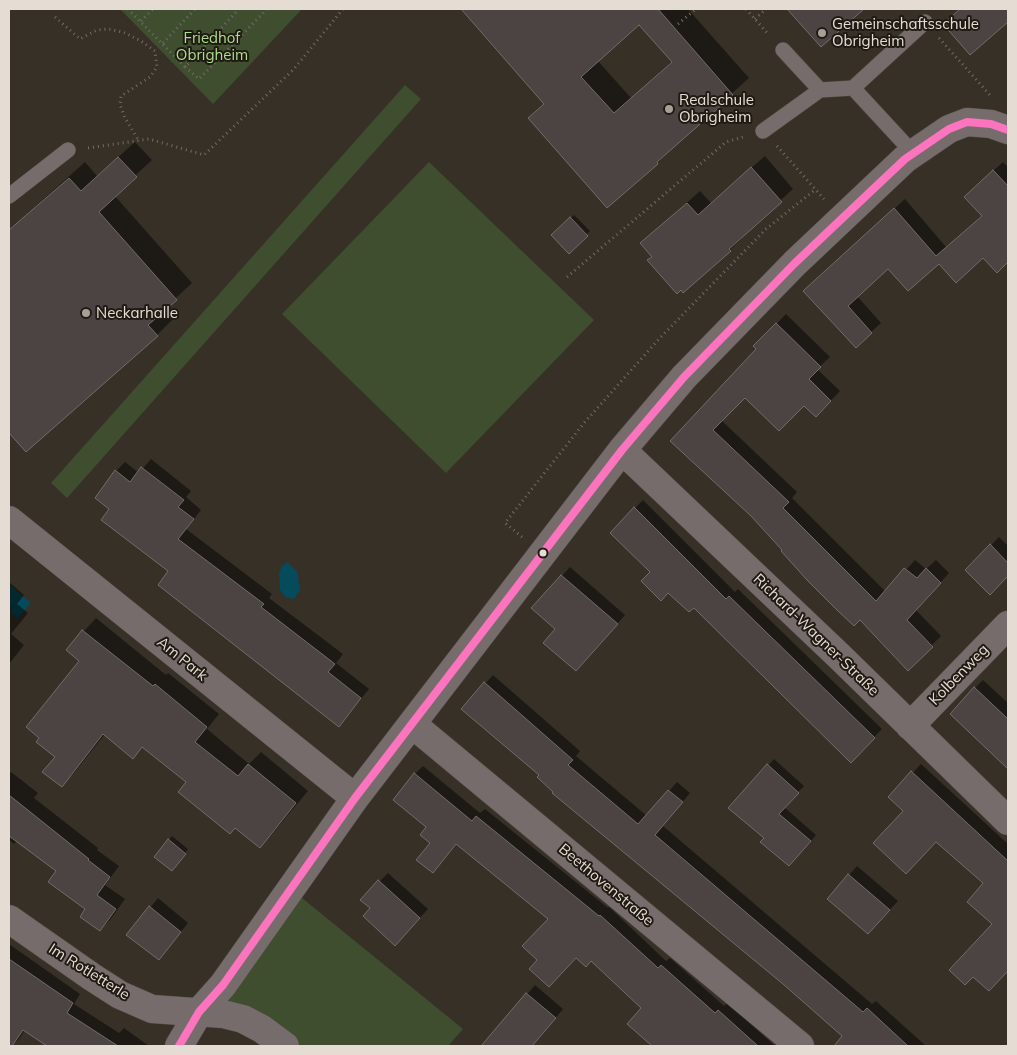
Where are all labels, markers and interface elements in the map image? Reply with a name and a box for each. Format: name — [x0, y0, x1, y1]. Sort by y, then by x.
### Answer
place label: Gemeinschaftsschule Obrigheim — [832, 15, 979, 50]
marker: Gemeinschaftsschule Obrigheim — [816, 27, 828, 39]
park label: Friedhof Obrigheim — [176, 29, 248, 64]
place label: Realschule Obrigheim — [679, 91, 754, 126]
marker: Realschule Obrigheim — [663, 103, 675, 115]
place label: Neckarhalle — [96, 304, 178, 322]
marker: Neckarhalle — [80, 307, 92, 319]
unlabelled marker — [538, 548, 548, 558]
street label: Richard-Wagner-Straße — [749, 570, 883, 700]
street label: Am Park — [153, 633, 211, 685]
street label: Kolbenweg — [926, 641, 992, 709]
street label: Beethovenstraße — [555, 840, 657, 930]
street label: Im Rotletterle — [45, 940, 133, 1004]

